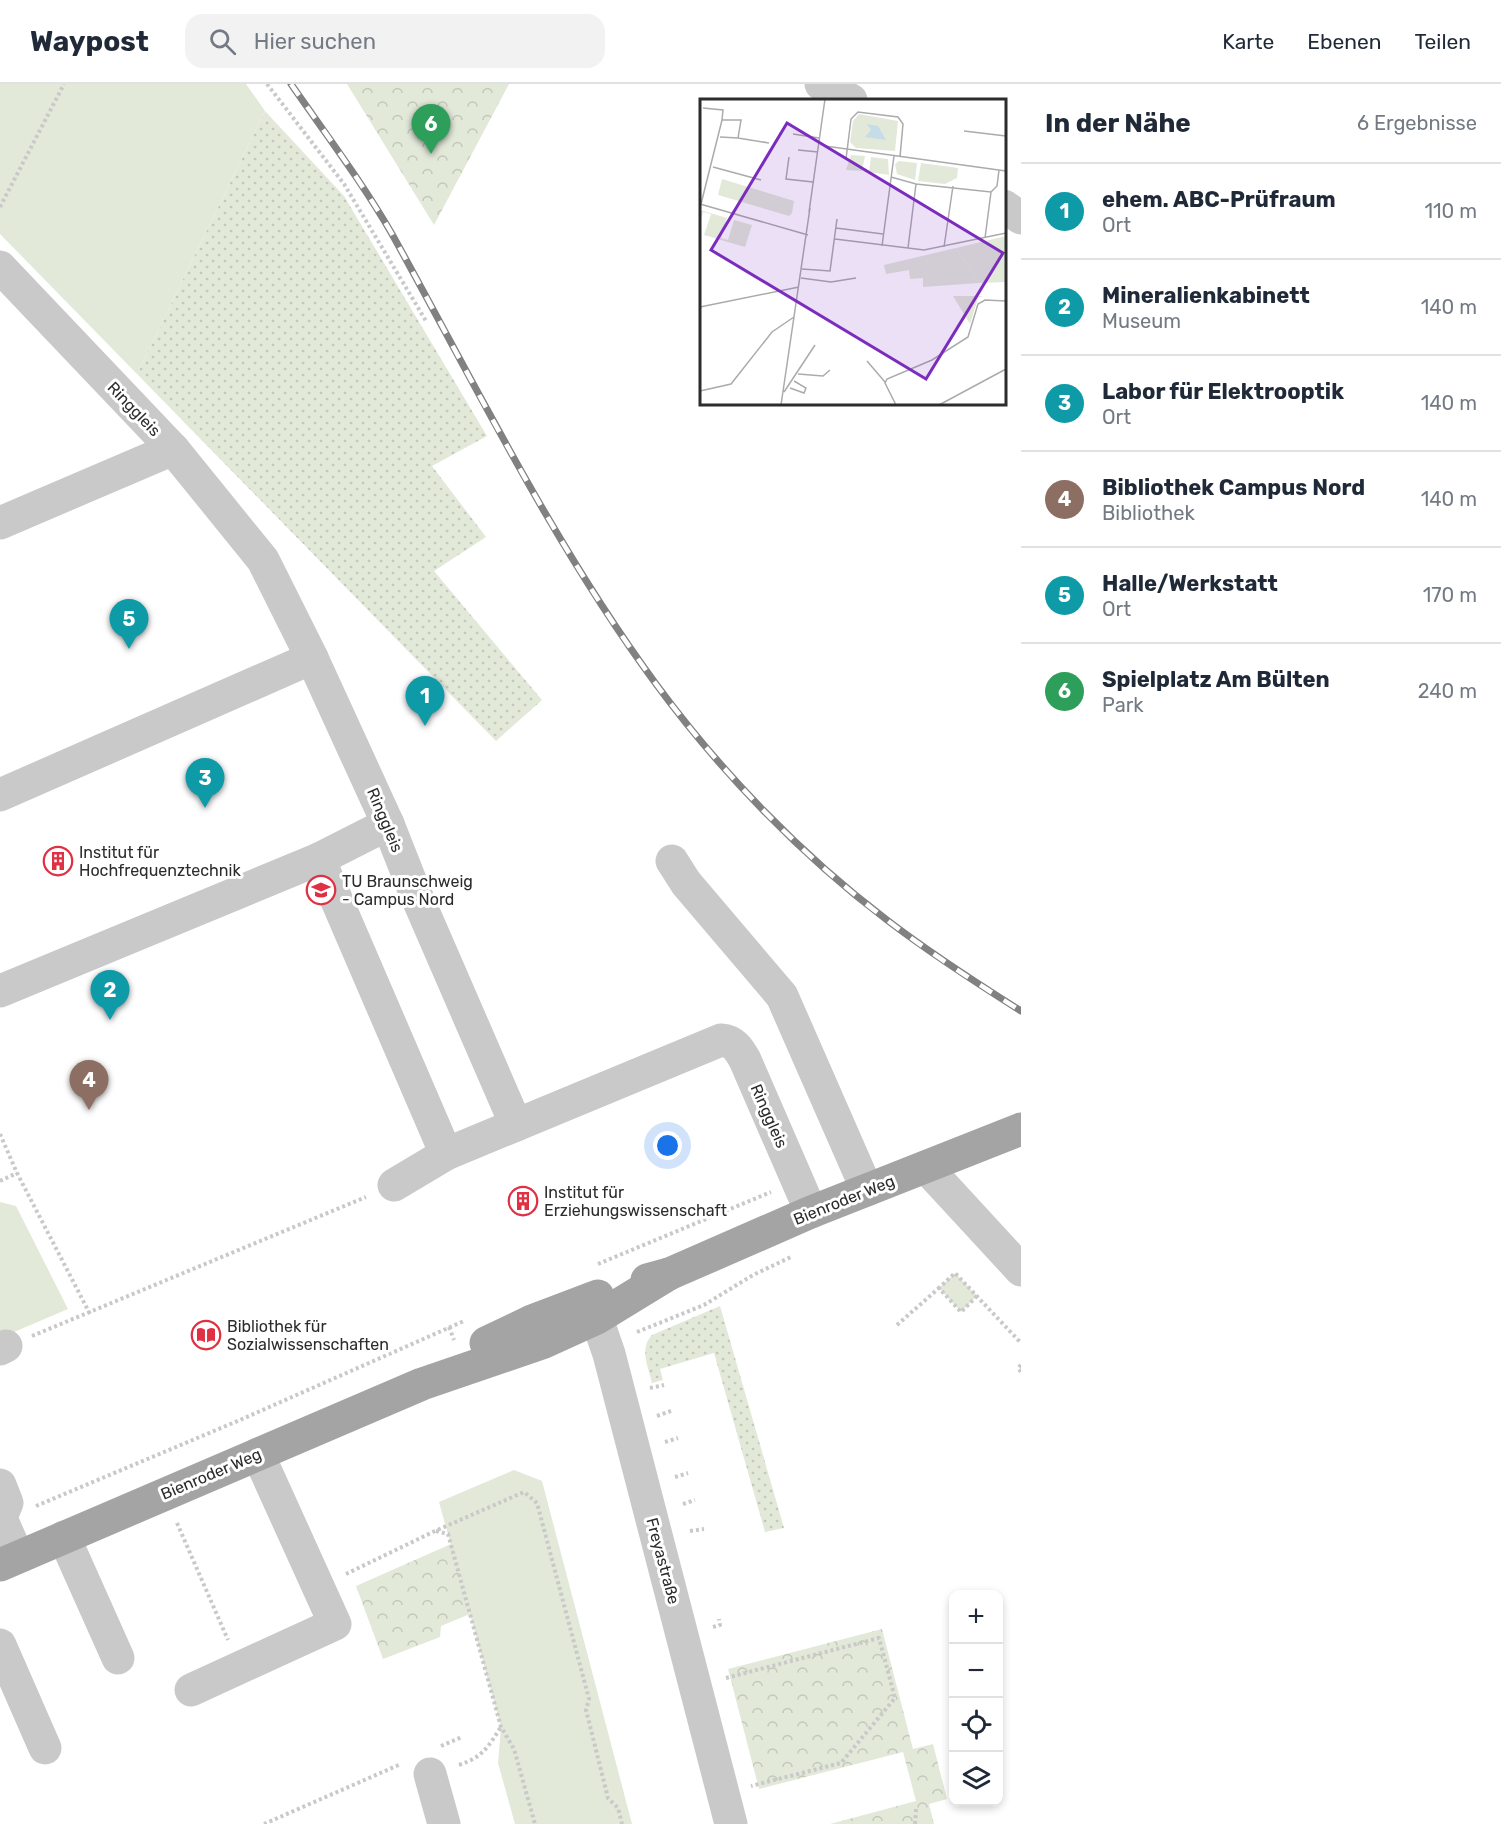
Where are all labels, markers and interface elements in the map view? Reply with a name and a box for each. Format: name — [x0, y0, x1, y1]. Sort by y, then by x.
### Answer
search box — [185, 14, 605, 68]
text: Waypost — [30, 25, 149, 58]
icon: search — [206, 25, 239, 58]
text: Hier suchen — [254, 28, 376, 55]
text: Karte — [1222, 29, 1274, 54]
text: Ebenen — [1307, 29, 1381, 54]
text: Teilen — [1414, 29, 1471, 54]
inset map — [700, 99, 1006, 405]
pin: 6 — [412, 104, 450, 154]
text: In der Nähe — [1045, 108, 1191, 139]
text: 6 Ergebnisse — [1357, 111, 1477, 135]
text: ehem. ABC-Prüfraum — [1102, 186, 1336, 213]
text: 1 — [1060, 199, 1069, 223]
text: 110 m — [1425, 199, 1477, 223]
text: Ort — [1102, 213, 1131, 237]
text: Mineralienkabinett — [1102, 282, 1310, 309]
text: 2 — [1058, 295, 1071, 319]
text: 140 m — [1421, 295, 1477, 319]
text: Museum — [1102, 309, 1181, 333]
street label: Ringgleis — [104, 378, 164, 440]
text: Labor für Elektrooptik — [1102, 378, 1344, 405]
text: 3 — [1058, 391, 1071, 415]
text: 140 m — [1421, 391, 1477, 415]
text: Ort — [1102, 405, 1131, 429]
text: Bibliothek Campus Nord — [1102, 474, 1365, 501]
text: 4 — [1058, 487, 1071, 511]
text: 140 m — [1421, 487, 1477, 511]
text: Bibliothek — [1102, 501, 1195, 525]
text: Halle/Werkstatt — [1102, 570, 1278, 597]
text: 5 — [1058, 583, 1071, 607]
text: 170 m — [1423, 583, 1477, 607]
text: Ort — [1102, 597, 1131, 621]
pin: 5 — [110, 600, 148, 649]
text: Spielplatz Am Bülten — [1102, 666, 1330, 693]
pin: 1 — [406, 676, 444, 726]
text: 6 — [1058, 679, 1071, 703]
text: 240 m — [1418, 679, 1477, 703]
text: Park — [1102, 693, 1144, 717]
pin: 3 — [186, 758, 224, 808]
street label: Ringgleis — [363, 785, 407, 855]
place label: Institut für Hochfrequenztechnik — [79, 843, 241, 880]
building icon: Institut für Hochfrequenztechnik — [42, 845, 74, 877]
place label: TU Braunschweig - Campus Nord — [342, 872, 473, 909]
school or university icon: TU Braunschweig - Campus Nord — [305, 874, 337, 906]
pin: 2 — [90, 970, 130, 1020]
pin: 4 — [70, 1060, 109, 1110]
street label: Ringgleis — [746, 1081, 792, 1151]
your location — [653, 1131, 682, 1160]
street label: Bienroder Weg — [791, 1171, 897, 1229]
place label: Institut für Erziehungswissenschaft — [544, 1183, 727, 1220]
building icon: Institut für Erziehungswissenschaft — [507, 1185, 539, 1217]
place label: Bibliothek für Sozialwissenschaften — [227, 1317, 389, 1354]
library icon: Bibliothek für Sozialwissenschaften — [190, 1319, 222, 1351]
street label: Bienroder Weg — [158, 1444, 264, 1504]
street label: Freyastraße — [642, 1516, 684, 1606]
map controls — [949, 1590, 1003, 1806]
button: + — [949, 1590, 1003, 1644]
button: − — [949, 1644, 1003, 1698]
button: locate — [949, 1698, 1003, 1752]
button: layers — [949, 1752, 1003, 1806]

